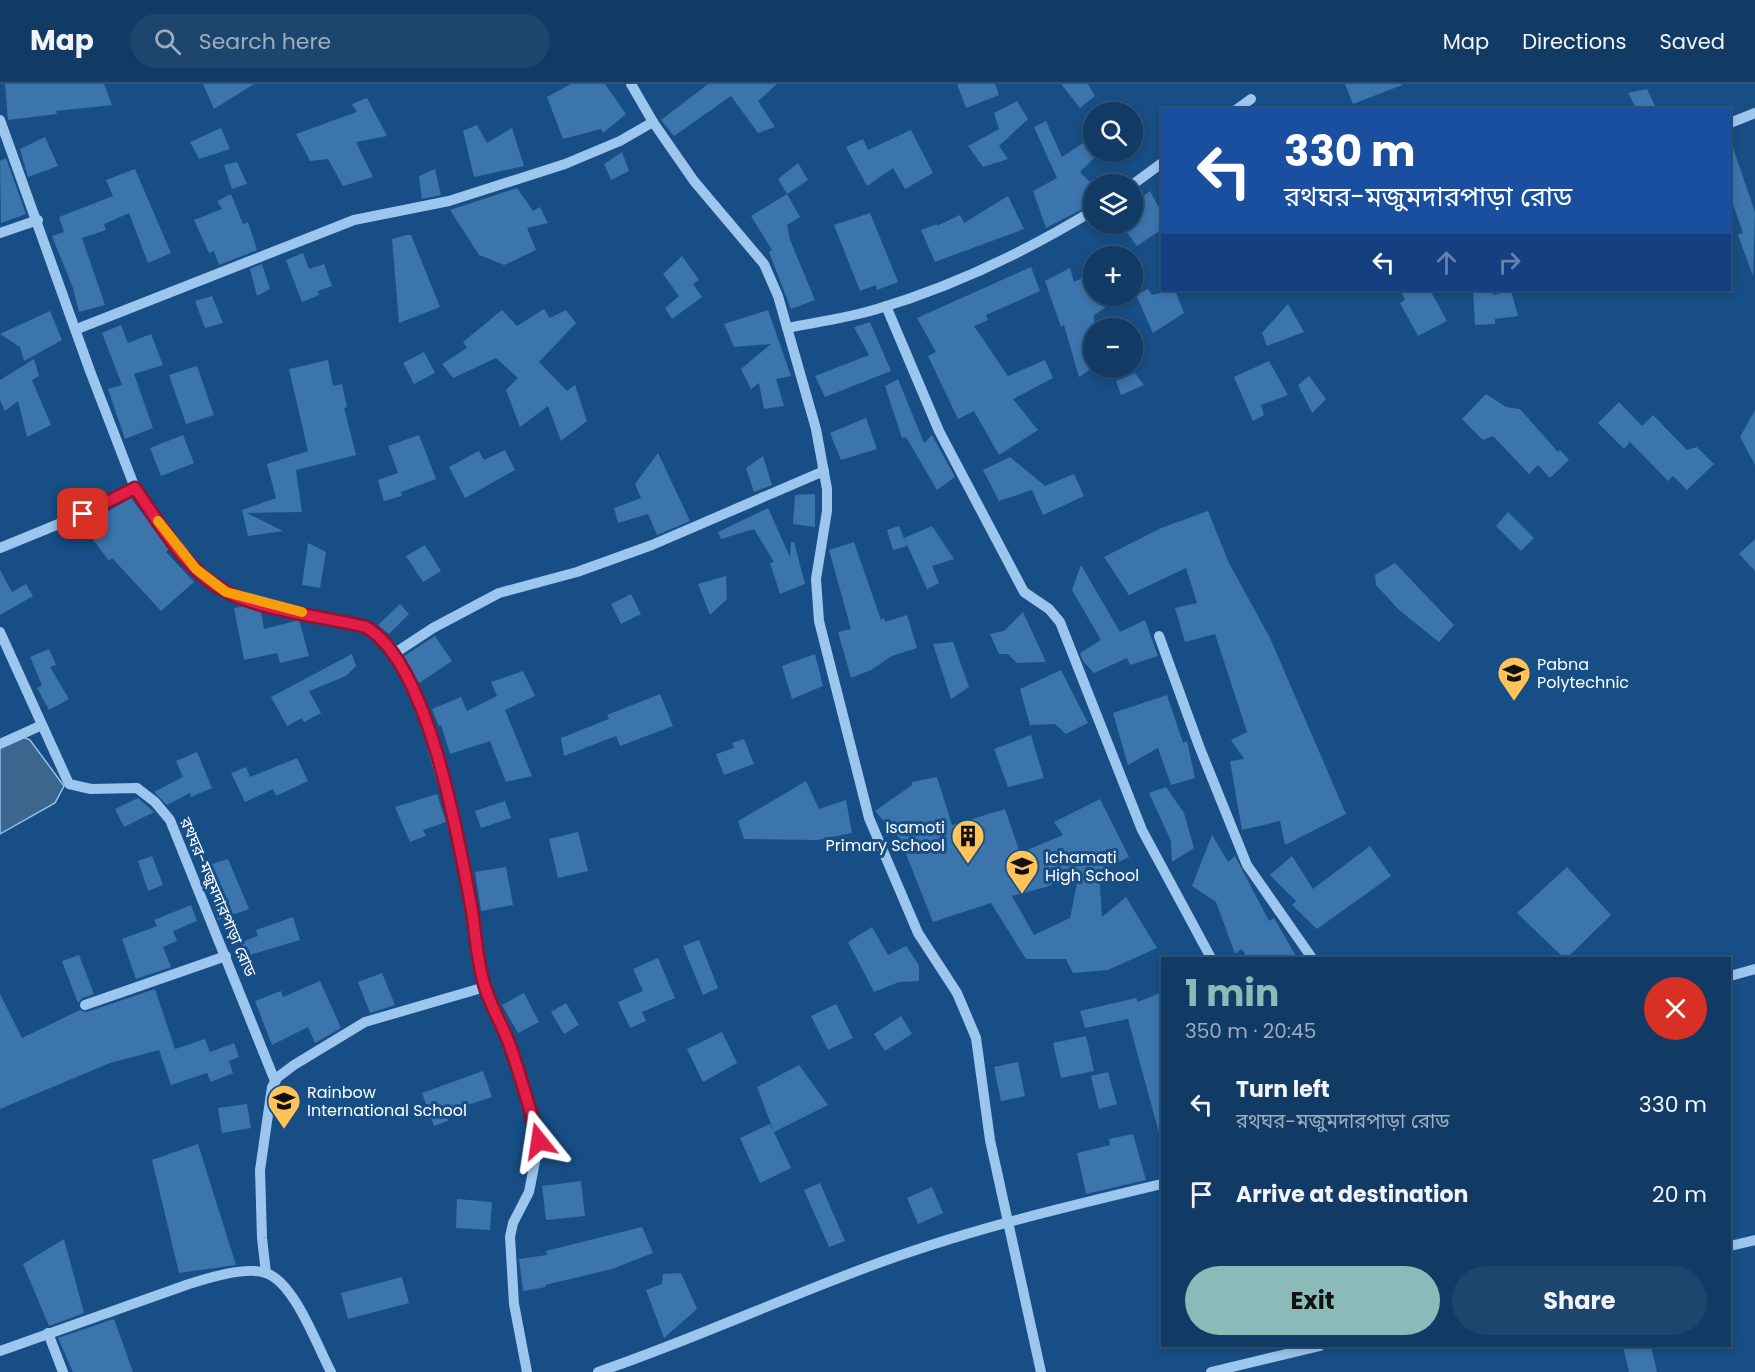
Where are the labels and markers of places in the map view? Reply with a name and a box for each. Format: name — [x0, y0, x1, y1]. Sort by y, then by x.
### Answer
pin — [57, 488, 108, 539]
place label: Pabna Polytechnic — [1537, 653, 1629, 694]
school or university icon: Pabna Polytechnic — [1496, 655, 1532, 702]
place label: Isamoti Primary School — [826, 816, 945, 857]
building icon: Isamoti Primary School — [950, 818, 986, 865]
place label: Ichamati High School — [1045, 846, 1139, 887]
school or university icon: Ichamati High School — [1004, 848, 1040, 895]
place label: Rainbow International School — [307, 1081, 467, 1122]
school or university icon: Rainbow International School — [266, 1083, 302, 1130]

